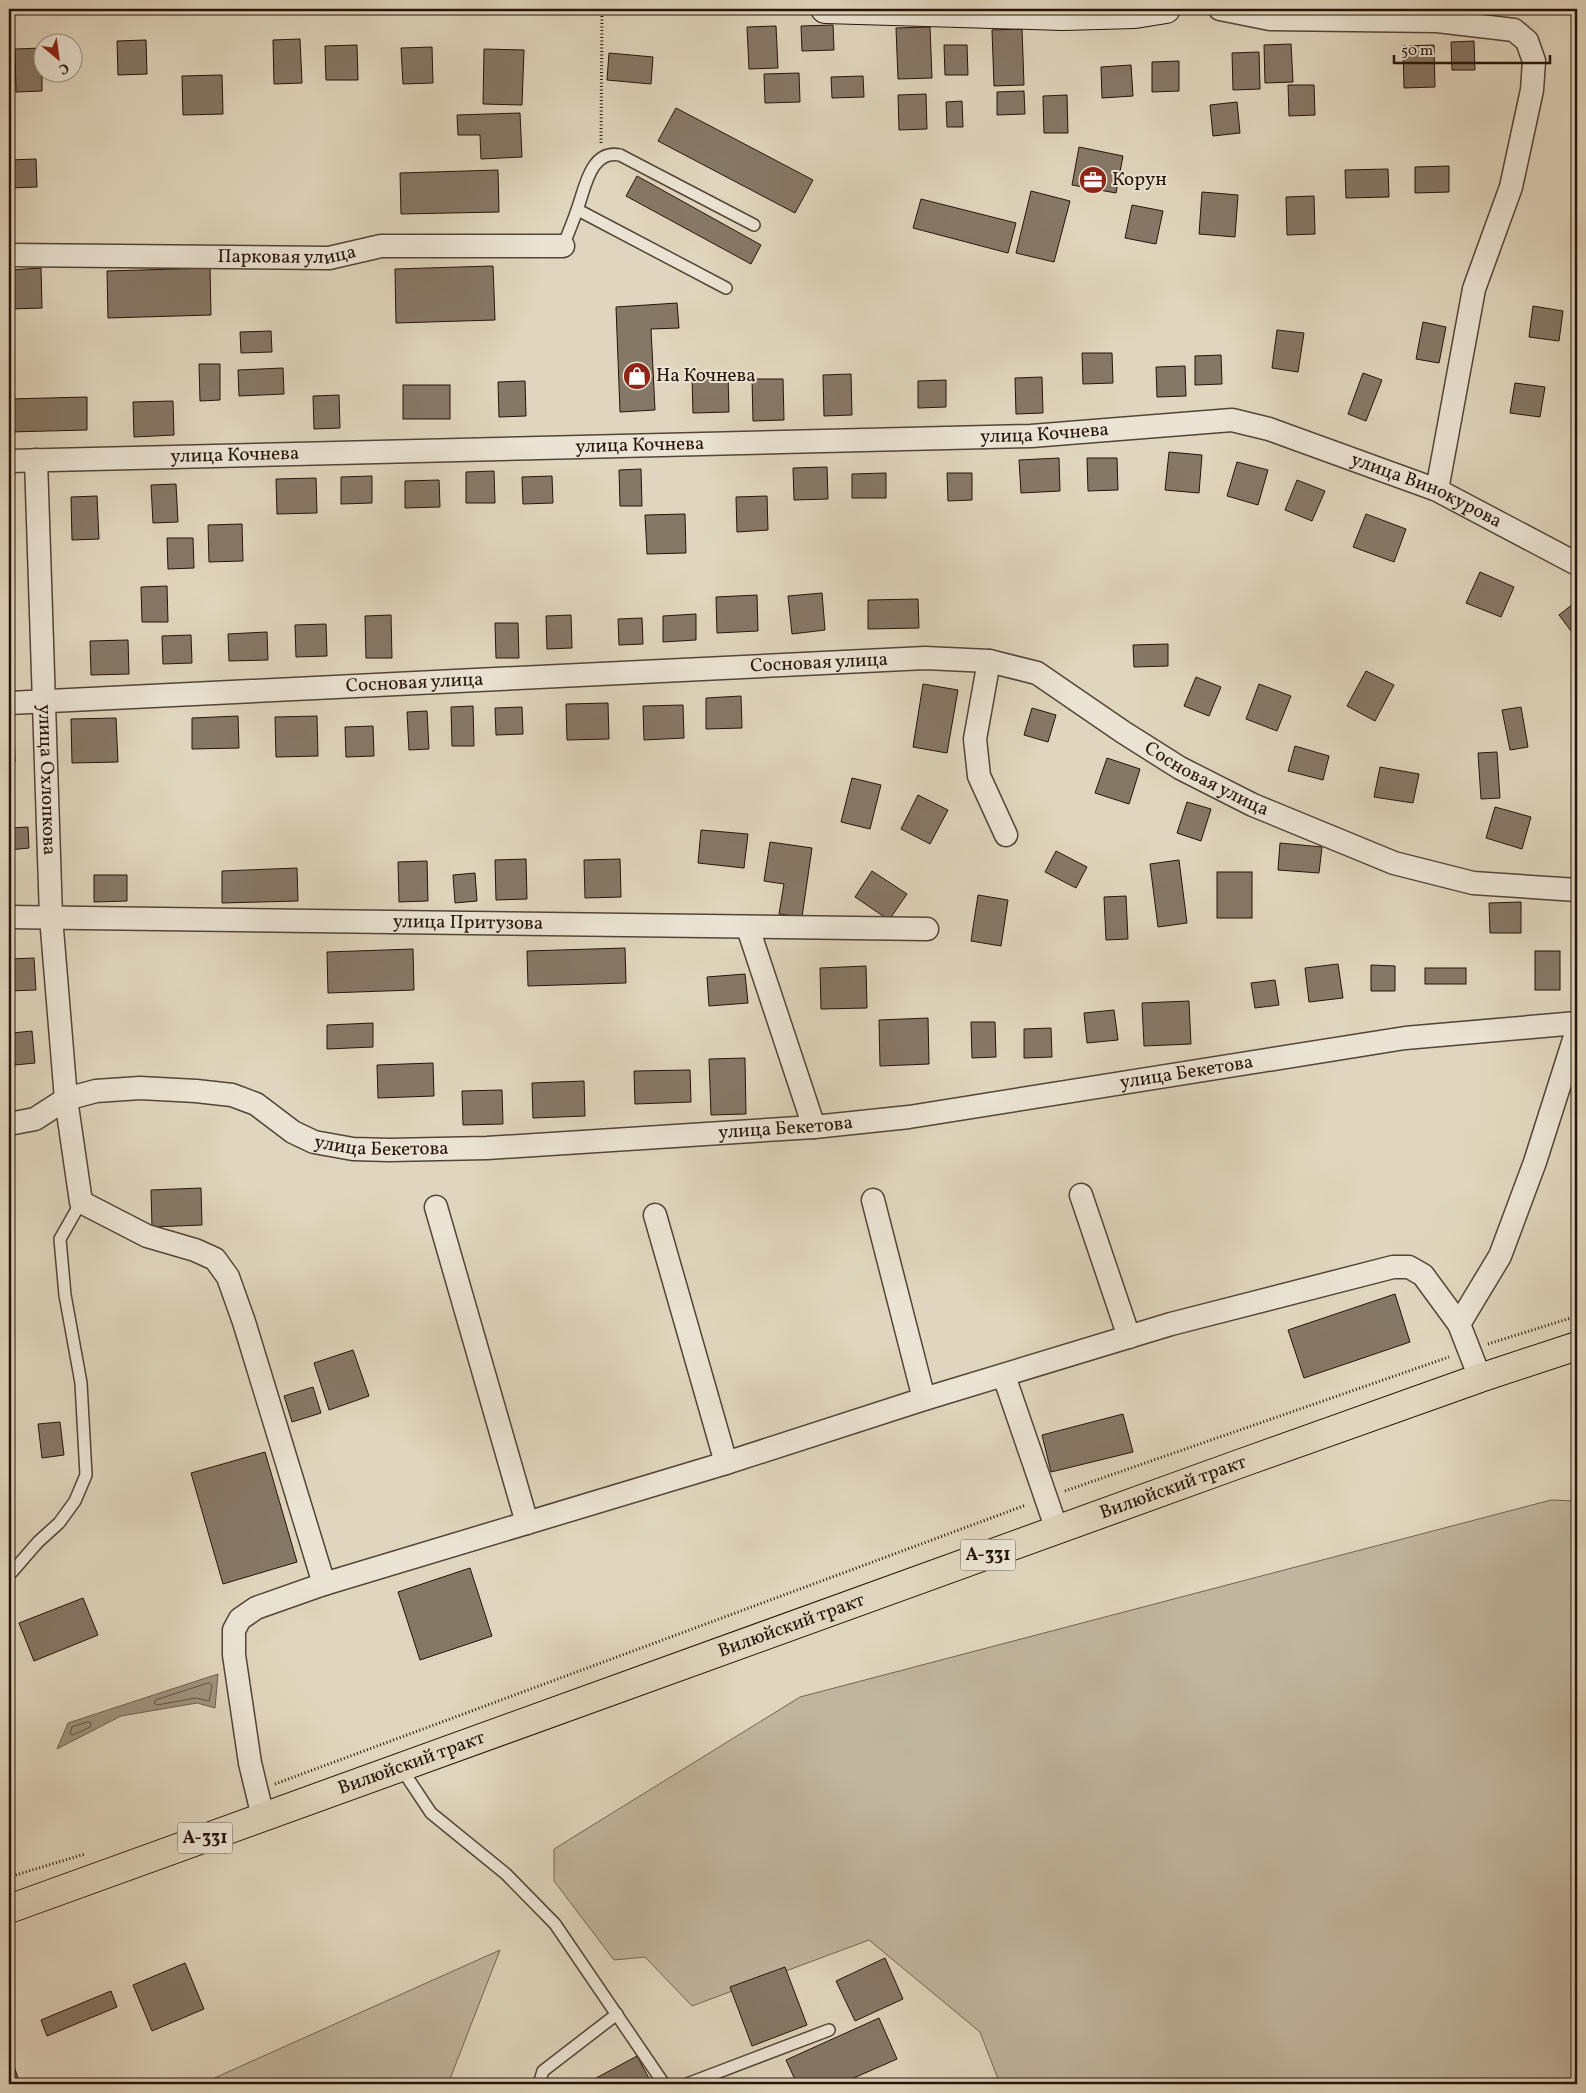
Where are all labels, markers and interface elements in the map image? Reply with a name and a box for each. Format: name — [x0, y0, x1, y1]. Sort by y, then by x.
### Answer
north arrow — [32, 32, 82, 82]
scale bar — [1394, 32, 1550, 64]
text: 50 m — [1401, 41, 1433, 62]
text: С — [55, 58, 72, 79]
office icon: Корун — [1078, 165, 1108, 195]
place label: Корун — [1112, 167, 1167, 193]
street label: Парковая улица — [217, 239, 359, 272]
shop icon: На Кочнева — [622, 361, 652, 391]
place label: На Кочнева — [656, 363, 756, 389]
street label: улица Кочнева — [980, 417, 1110, 450]
street label: улица Кочнева — [575, 431, 705, 460]
street label: улица Кочнева — [170, 441, 300, 470]
street label: улица Винокурова — [1347, 447, 1506, 535]
street label: Сосновая улица — [750, 647, 889, 680]
street label: Сосновая улица — [345, 667, 484, 699]
street label: улица Охлопкова — [31, 704, 62, 856]
street label: Сосновая улица — [1139, 735, 1273, 823]
street label: улица Притузова — [393, 909, 543, 937]
street label: улица Бекетова — [1118, 1049, 1255, 1096]
street label: улица Бекетова — [717, 1110, 854, 1146]
street label: улица Бекетова — [312, 1129, 449, 1163]
street label: Вилюйский тракт — [1096, 1449, 1250, 1526]
road number: А-331 — [960, 1540, 1016, 1570]
street label: Вилюйский тракт — [714, 1587, 869, 1664]
street label: Вилюйский тракт — [334, 1725, 489, 1802]
road number: А-331 — [178, 1822, 232, 1854]

